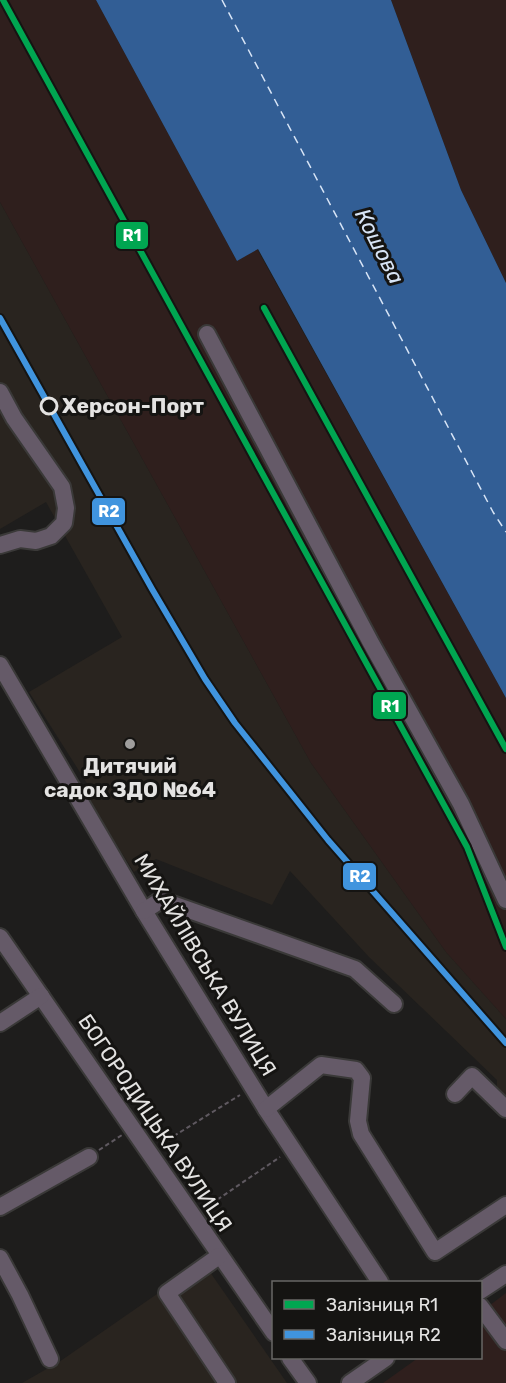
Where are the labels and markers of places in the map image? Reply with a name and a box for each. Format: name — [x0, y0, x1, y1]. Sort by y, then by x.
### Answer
place label: Херсон-Порт — [62, 393, 205, 418]
marker: Херсон-Порт — [40, 397, 58, 415]
marker: Дитячий садок ЗДО №64 — [123, 737, 137, 751]
place label: Дитячий садок ЗДО №64 — [44, 753, 216, 802]

